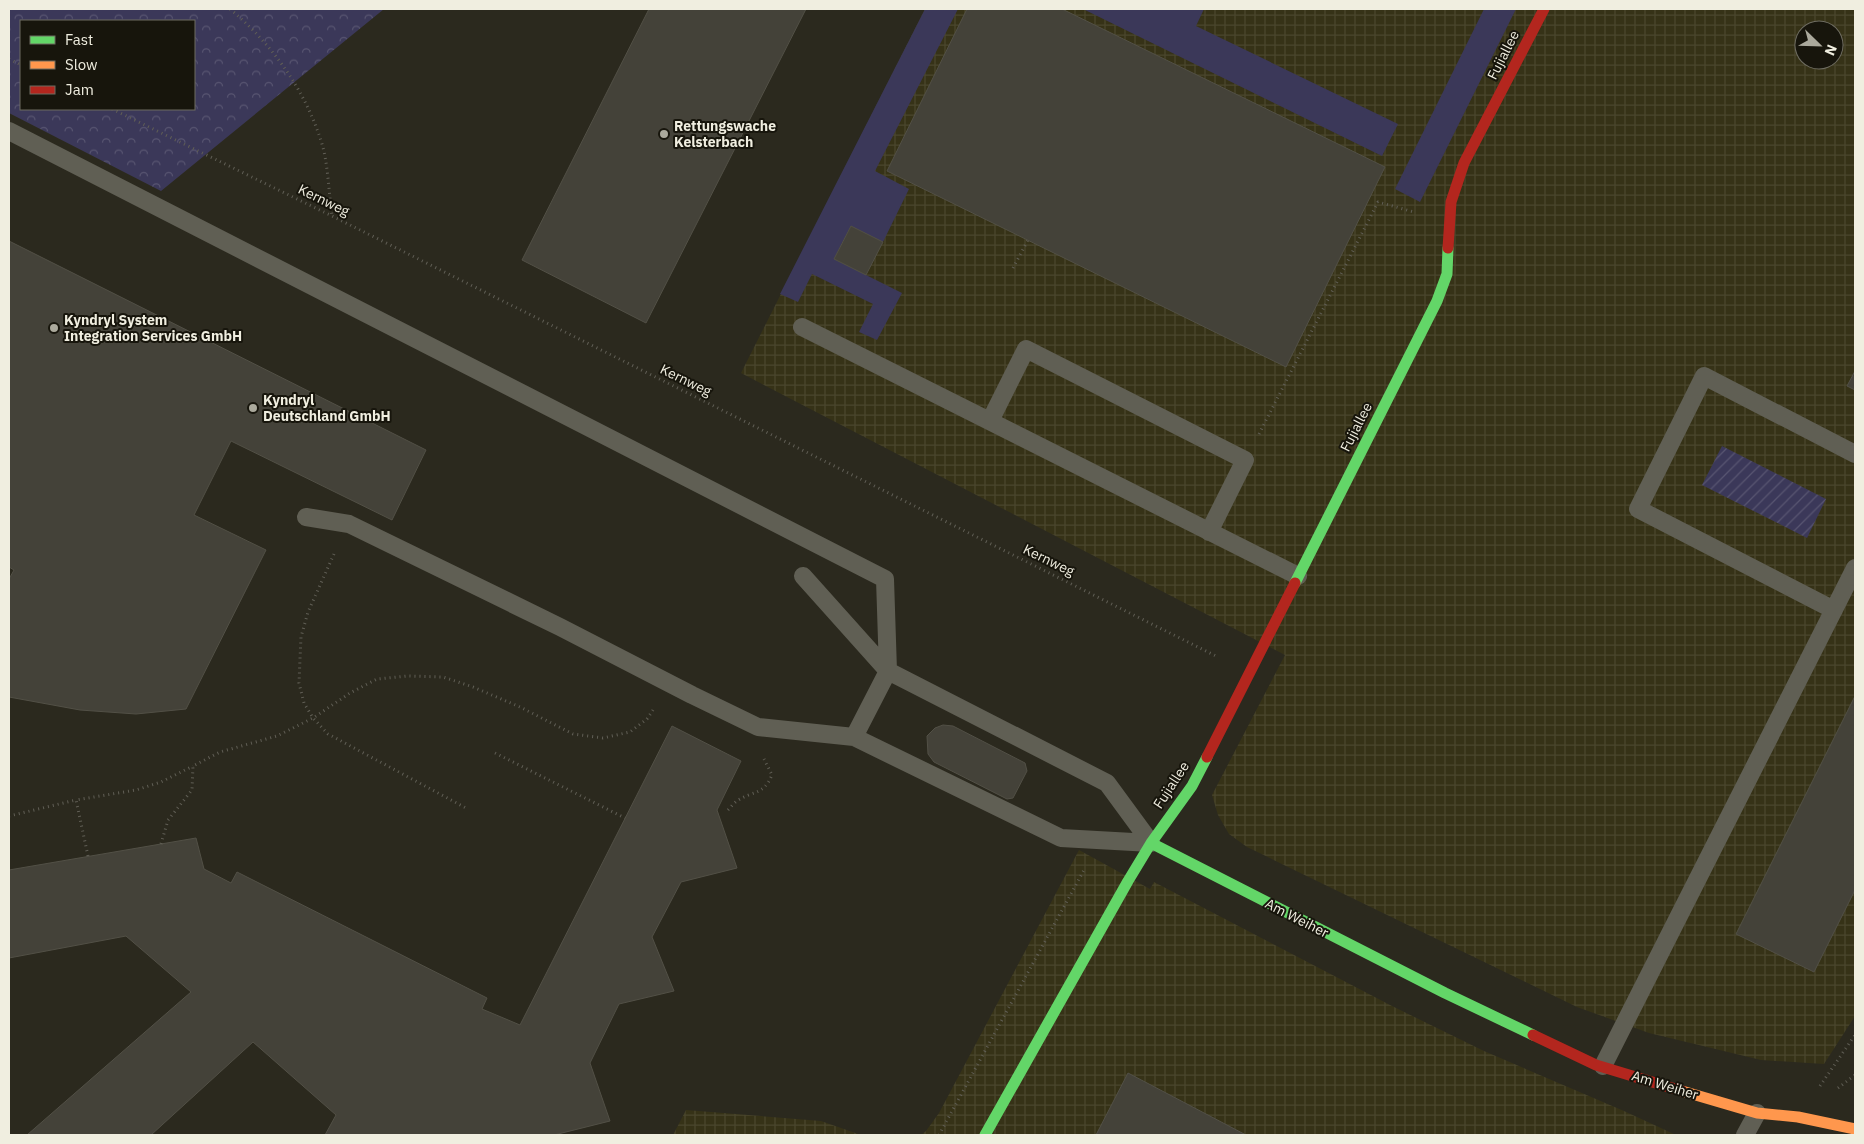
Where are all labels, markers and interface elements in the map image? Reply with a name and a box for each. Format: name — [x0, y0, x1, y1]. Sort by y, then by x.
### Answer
legend — [20, 20, 195, 110]
north arrow — [1794, 20, 1844, 70]
street label: Fujiallee — [1483, 27, 1523, 83]
text: Fast — [65, 30, 93, 49]
text: N — [1821, 42, 1841, 58]
text: Slow — [65, 55, 98, 74]
text: Jam — [65, 80, 94, 99]
place label: Rettungswache Kelsterbach — [674, 117, 776, 151]
marker: Rettungswache Kelsterbach — [658, 128, 670, 140]
street label: Kernweg — [295, 180, 353, 220]
place label: Kyndryl System Integration Services GmbH — [64, 311, 242, 345]
marker: Kyndryl System Integration Services GmbH — [48, 322, 60, 334]
street label: Kernweg — [657, 360, 715, 400]
place label: Kyndryl Deutschland GmbH — [263, 391, 391, 425]
street label: Fujiallee — [1336, 399, 1376, 455]
marker: Kyndryl Deutschland GmbH — [247, 402, 259, 414]
street label: Kernweg — [1020, 540, 1078, 580]
street label: Fujiallee — [1149, 758, 1193, 812]
street label: Am Weiher — [1262, 894, 1332, 942]
street label: Am Weiher — [1630, 1066, 1700, 1104]

